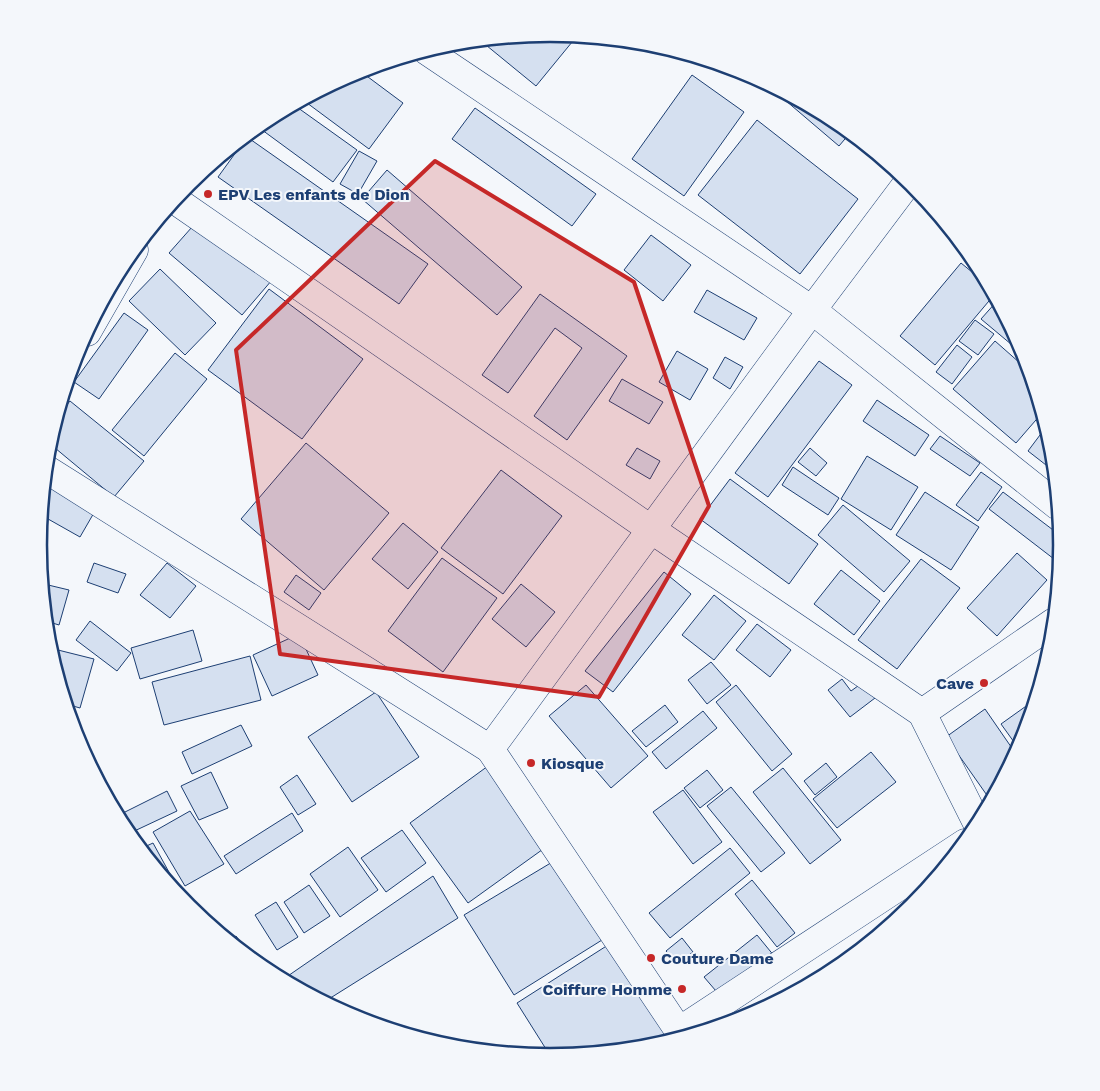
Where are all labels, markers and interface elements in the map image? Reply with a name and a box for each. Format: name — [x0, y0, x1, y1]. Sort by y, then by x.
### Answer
place label: EPV Les enfants de Dion — [218, 185, 410, 204]
marker: EPV Les enfants de Dion — [202, 188, 214, 200]
place label: Cave — [936, 674, 974, 693]
marker: Cave — [978, 677, 990, 689]
place label: Kiosque — [541, 754, 604, 773]
marker: Kiosque — [525, 757, 537, 769]
place label: Couture Dame — [661, 949, 774, 968]
marker: Couture Dame — [645, 952, 657, 964]
place label: Coiffure Homme — [542, 980, 672, 999]
marker: Coiffure Homme — [676, 983, 688, 995]

